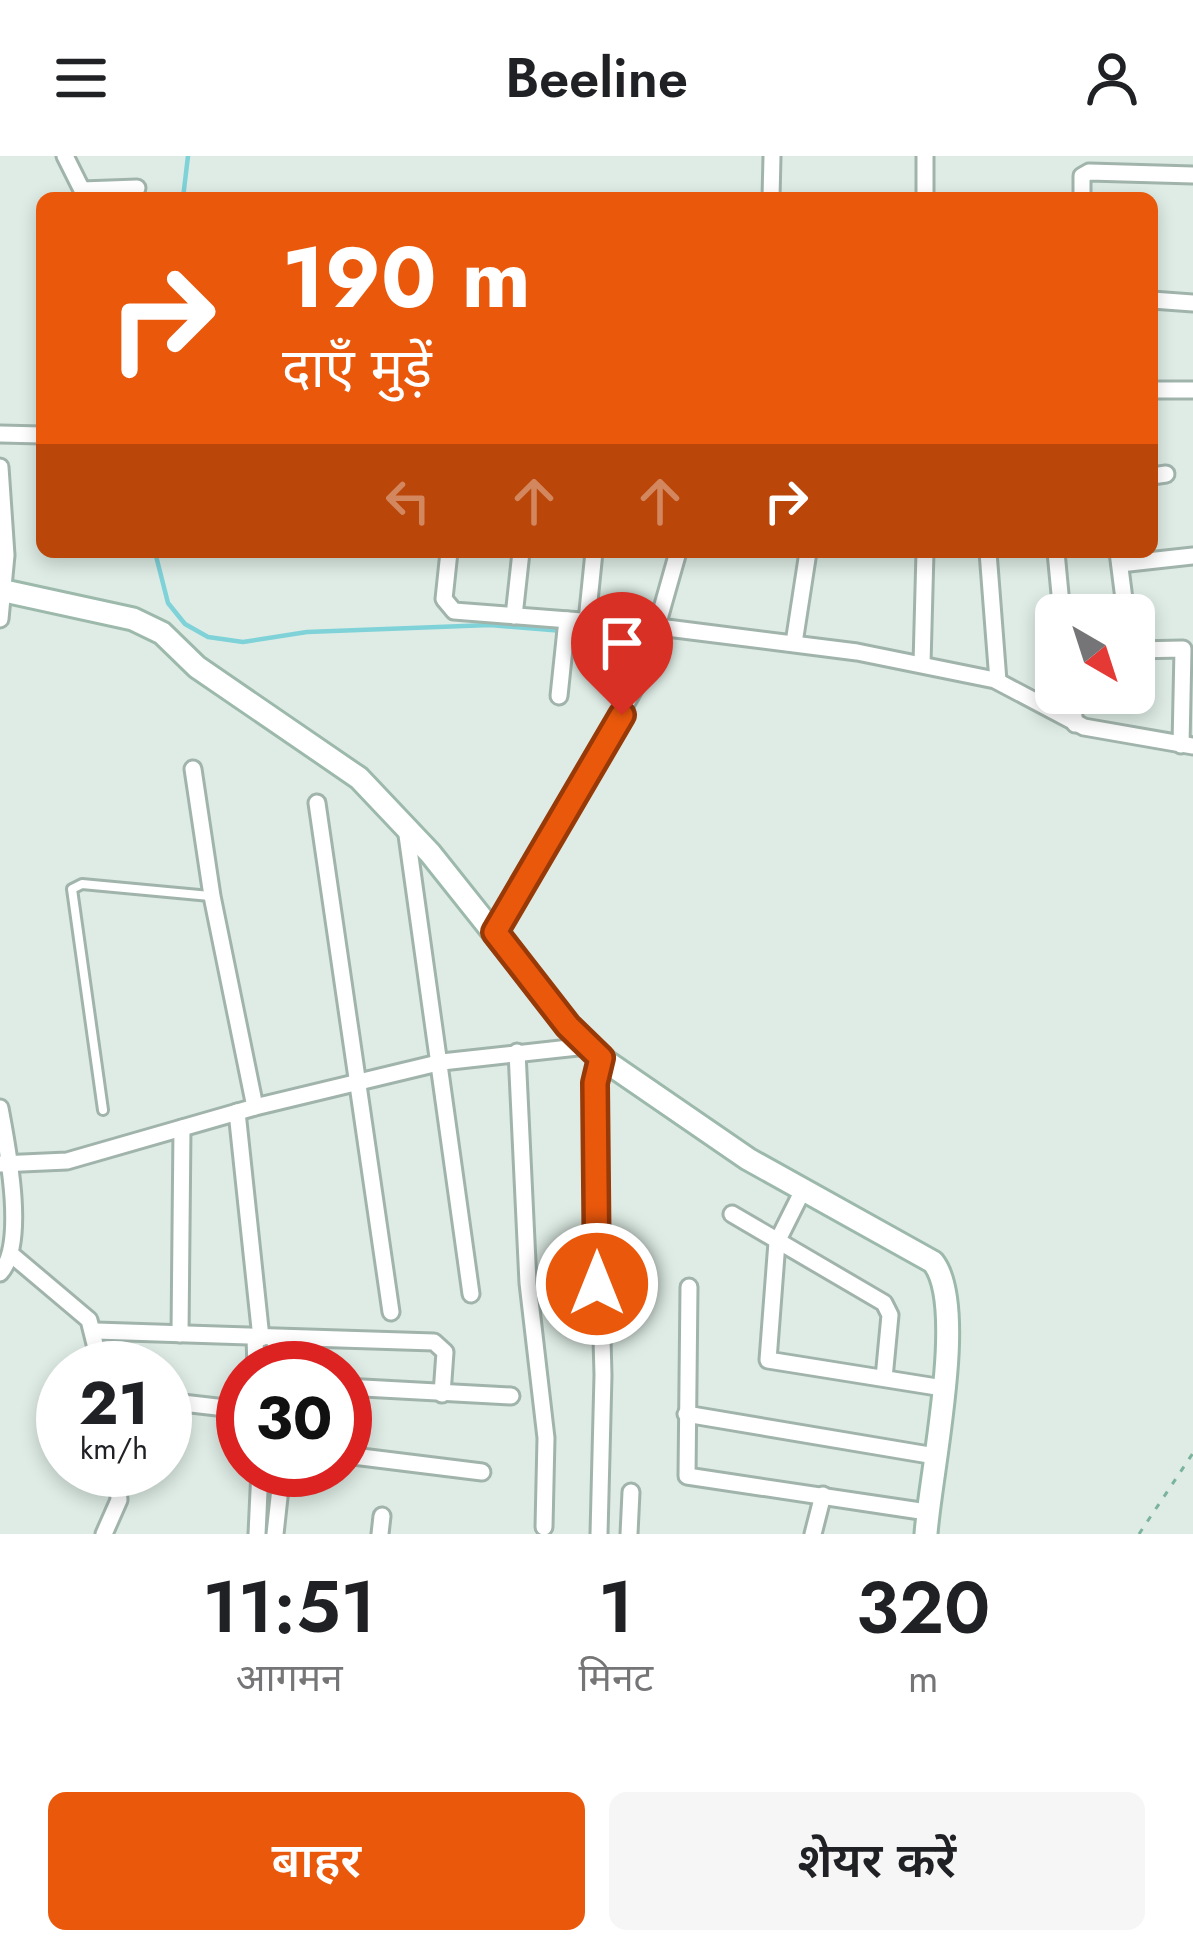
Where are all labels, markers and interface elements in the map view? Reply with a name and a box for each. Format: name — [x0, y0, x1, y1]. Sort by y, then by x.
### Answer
text: Beeline — [505, 39, 688, 117]
icon: menu — [48, 45, 114, 111]
icon: person — [1079, 45, 1145, 111]
text: 190 m — [282, 217, 531, 339]
icon: right — [84, 240, 240, 396]
text: दाएँ मुड़ें — [282, 329, 432, 407]
icon: left — [375, 468, 441, 534]
icon: ahead — [501, 468, 567, 534]
icon: ahead — [627, 468, 693, 534]
icon: right — [753, 468, 819, 534]
pin — [571, 592, 673, 715]
north arrow — [1035, 594, 1155, 714]
map controls — [1035, 594, 1155, 714]
icon: arrive — [589, 610, 655, 676]
position arrow — [534, 1221, 660, 1347]
speed limit sign: 30 — [216, 1341, 372, 1497]
text: 21 — [79, 1360, 149, 1447]
text: km/h — [80, 1427, 148, 1470]
text: 11:51 — [203, 1555, 376, 1659]
text: 1 — [598, 1555, 634, 1659]
text: 320 — [856, 1556, 990, 1660]
text: आगमन — [236, 1649, 343, 1706]
text: मिनट — [579, 1649, 653, 1706]
text: m — [908, 1650, 938, 1707]
button: बाहर — [48, 1792, 585, 1930]
button: शेयर करें — [609, 1792, 1145, 1930]

